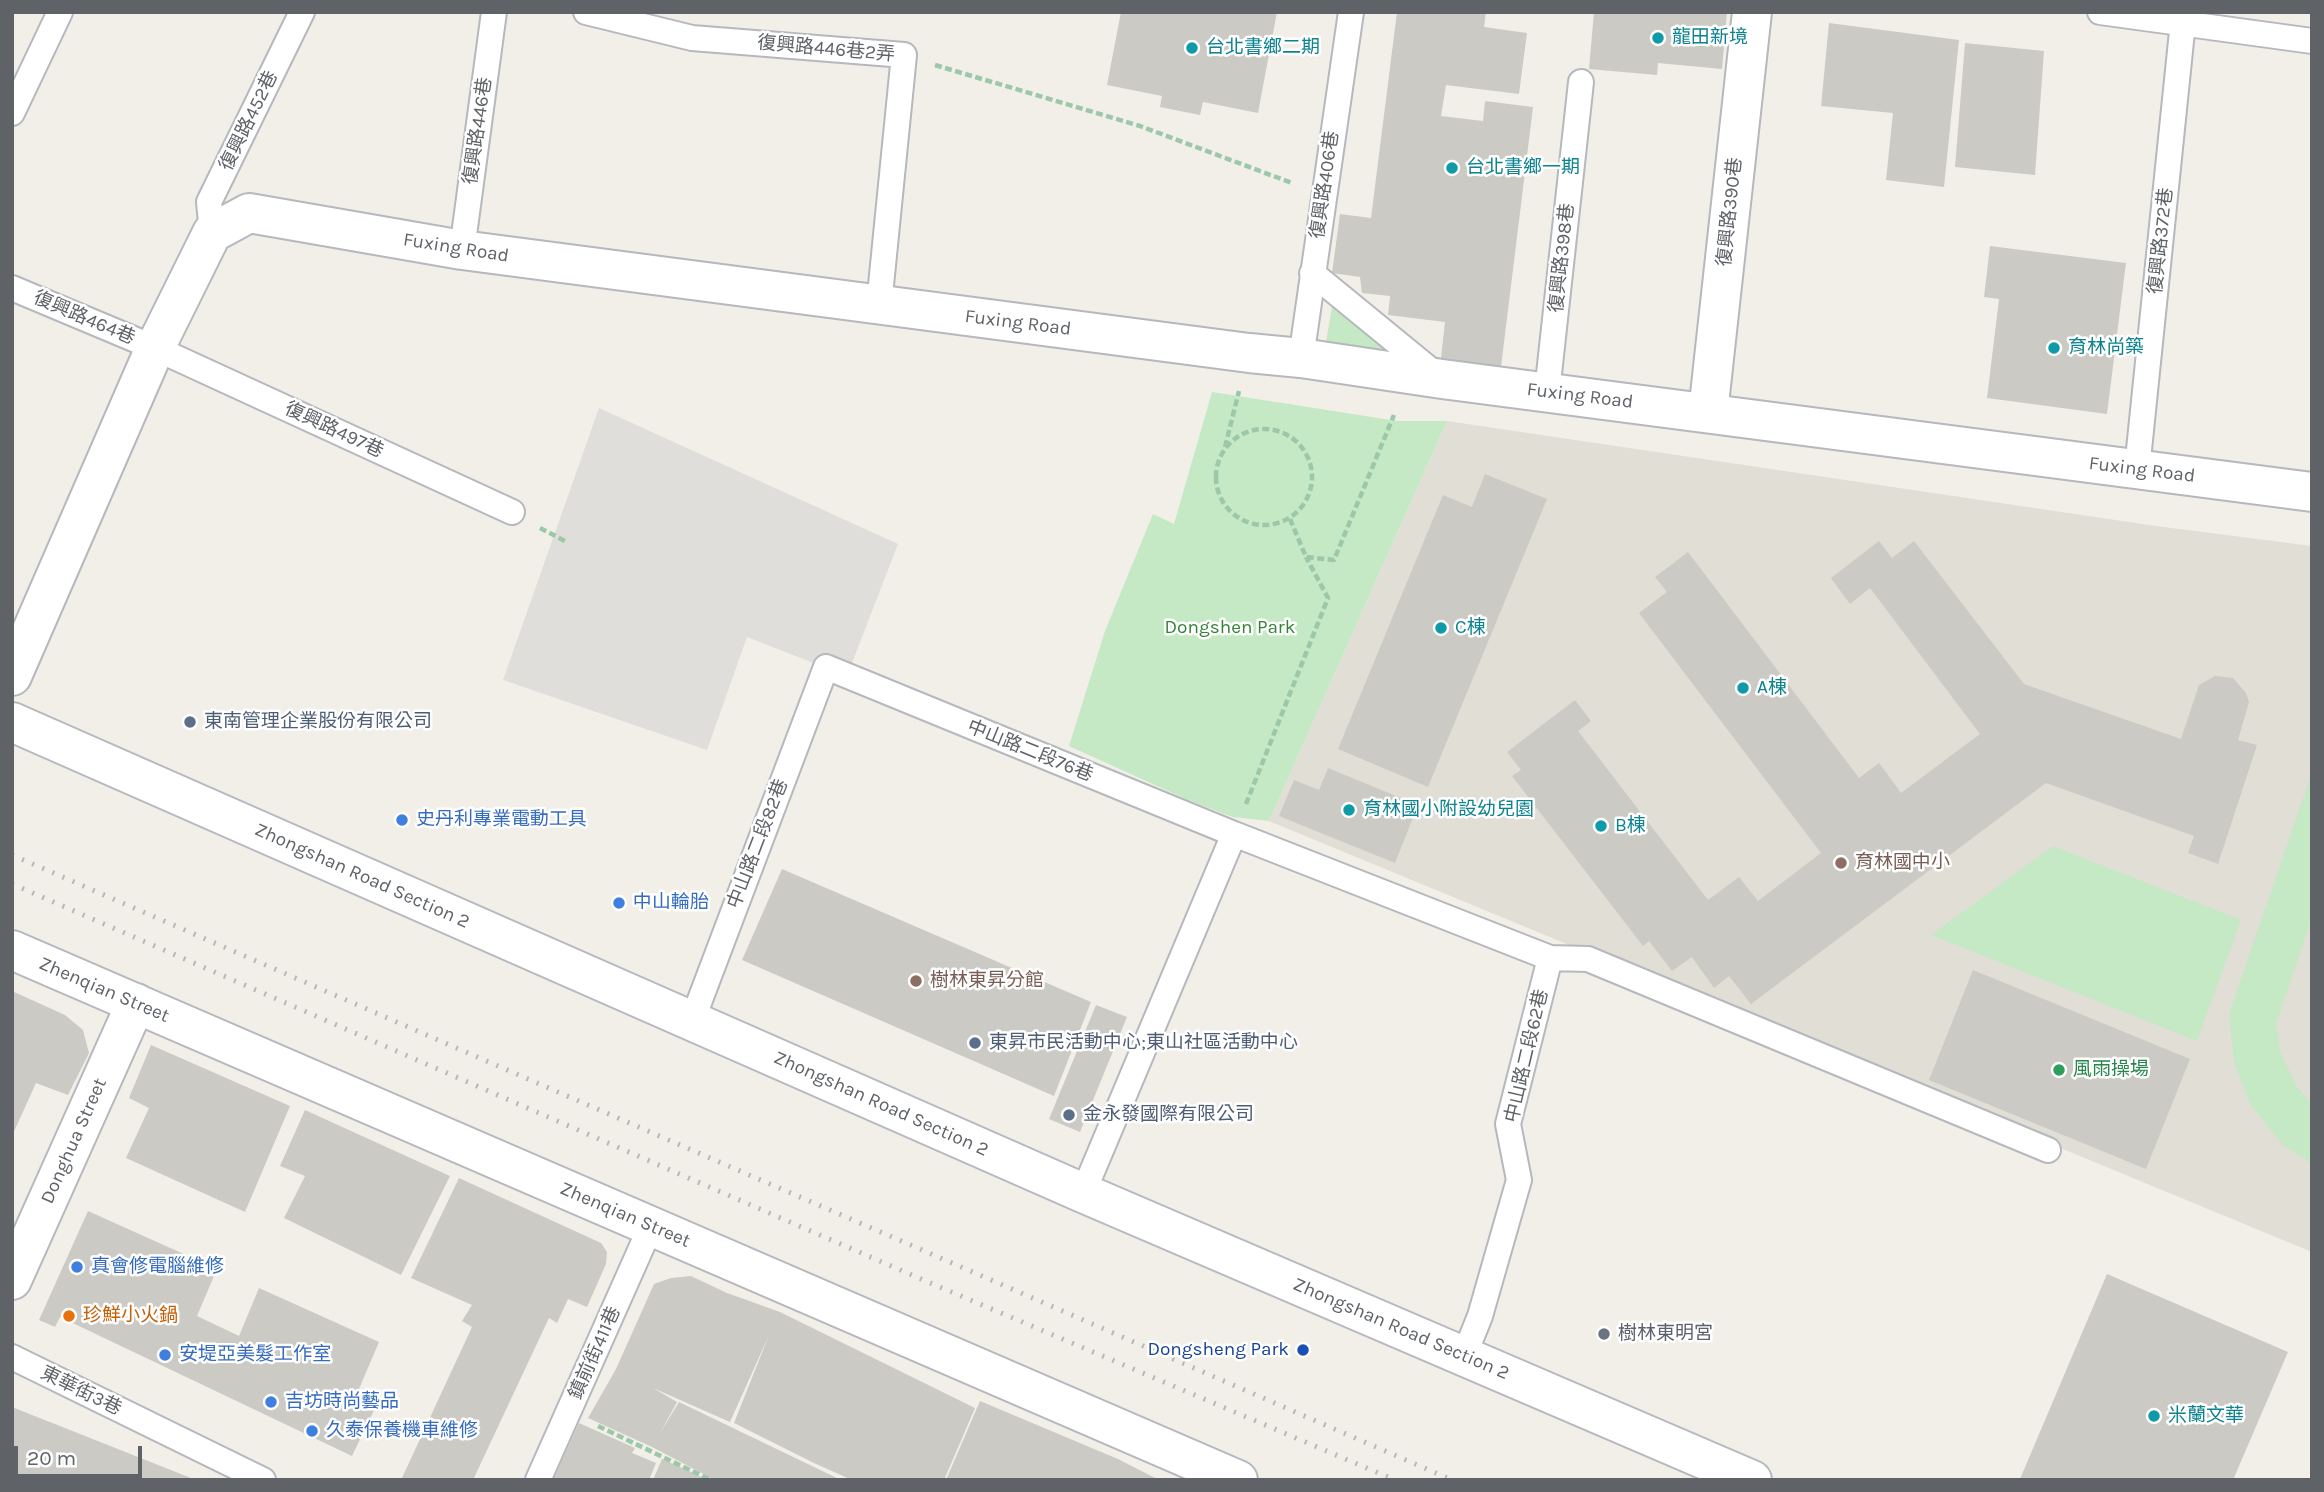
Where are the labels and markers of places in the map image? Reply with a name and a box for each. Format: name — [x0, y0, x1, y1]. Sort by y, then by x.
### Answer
place label: 龍田新境 — [1672, 27, 1748, 49]
marker: 龍田新境 — [1650, 30, 1666, 46]
place label: 台北書鄉二期 — [1206, 37, 1320, 59]
marker: 台北書鄉二期 — [1184, 40, 1200, 56]
place label: 台北書鄉一期 — [1466, 157, 1580, 179]
marker: 台北書鄉一期 — [1444, 160, 1460, 176]
place label: 育林尚築 — [2068, 337, 2144, 359]
marker: 育林尚築 — [2046, 340, 2062, 356]
place label: C棟 — [1455, 617, 1486, 639]
marker: C棟 — [1433, 620, 1449, 636]
place label: A棟 — [1757, 677, 1787, 699]
marker: A棟 — [1735, 680, 1751, 696]
place label: 東南管理企業股份有限公司 — [204, 711, 432, 733]
marker: 東南管理企業股份有限公司 — [182, 714, 198, 730]
place label: 育林國小附設幼兒園 — [1363, 799, 1534, 821]
marker: 育林國小附設幼兒園 — [1341, 802, 1357, 818]
place label: 史丹利專業電動工具 — [416, 809, 587, 831]
marker: 史丹利專業電動工具 — [394, 812, 410, 828]
place label: B棟 — [1615, 815, 1646, 837]
marker: B棟 — [1593, 818, 1609, 834]
place label: 育林國中小 — [1855, 852, 1950, 874]
marker: 育林國中小 — [1833, 855, 1849, 871]
place label: 中山輪胎 — [633, 892, 709, 914]
marker: 中山輪胎 — [611, 895, 627, 911]
place label: 樹林東昇分館 — [930, 970, 1044, 992]
marker: 樹林東昇分館 — [908, 973, 924, 989]
place label: 東昇市民活動中心;東山社區活動中心 — [989, 1032, 1298, 1054]
marker: 東昇市民活動中心;東山社區活動中心 — [967, 1035, 983, 1051]
place label: 風雨操場 — [2073, 1059, 2149, 1081]
marker: 風雨操場 — [2051, 1062, 2067, 1078]
place label: 金永發國際有限公司 — [1083, 1104, 1254, 1126]
marker: 金永發國際有限公司 — [1061, 1107, 1077, 1123]
place label: 真會修電腦維修 — [91, 1256, 224, 1278]
marker: 真會修電腦維修 — [69, 1259, 85, 1275]
place label: 珍鮮小火鍋 — [83, 1305, 178, 1327]
marker: 珍鮮小火鍋 — [61, 1308, 77, 1324]
place label: 樹林東明宮 — [1618, 1323, 1713, 1345]
marker: 樹林東明宮 — [1596, 1326, 1612, 1342]
place label: Dongsheng Park — [1147, 1339, 1289, 1361]
marker: Dongsheng Park — [1295, 1342, 1311, 1358]
place label: 安堤亞美髮工作室 — [179, 1344, 331, 1366]
marker: 安堤亞美髮工作室 — [157, 1347, 173, 1363]
place label: 吉坊時尚藝品 — [285, 1391, 399, 1413]
marker: 吉坊時尚藝品 — [263, 1394, 279, 1410]
place label: 米蘭文華 — [2168, 1405, 2244, 1427]
marker: 米蘭文華 — [2146, 1408, 2162, 1424]
place label: 久泰保養機車維修 — [326, 1420, 478, 1442]
marker: 久泰保養機車維修 — [304, 1423, 320, 1439]

